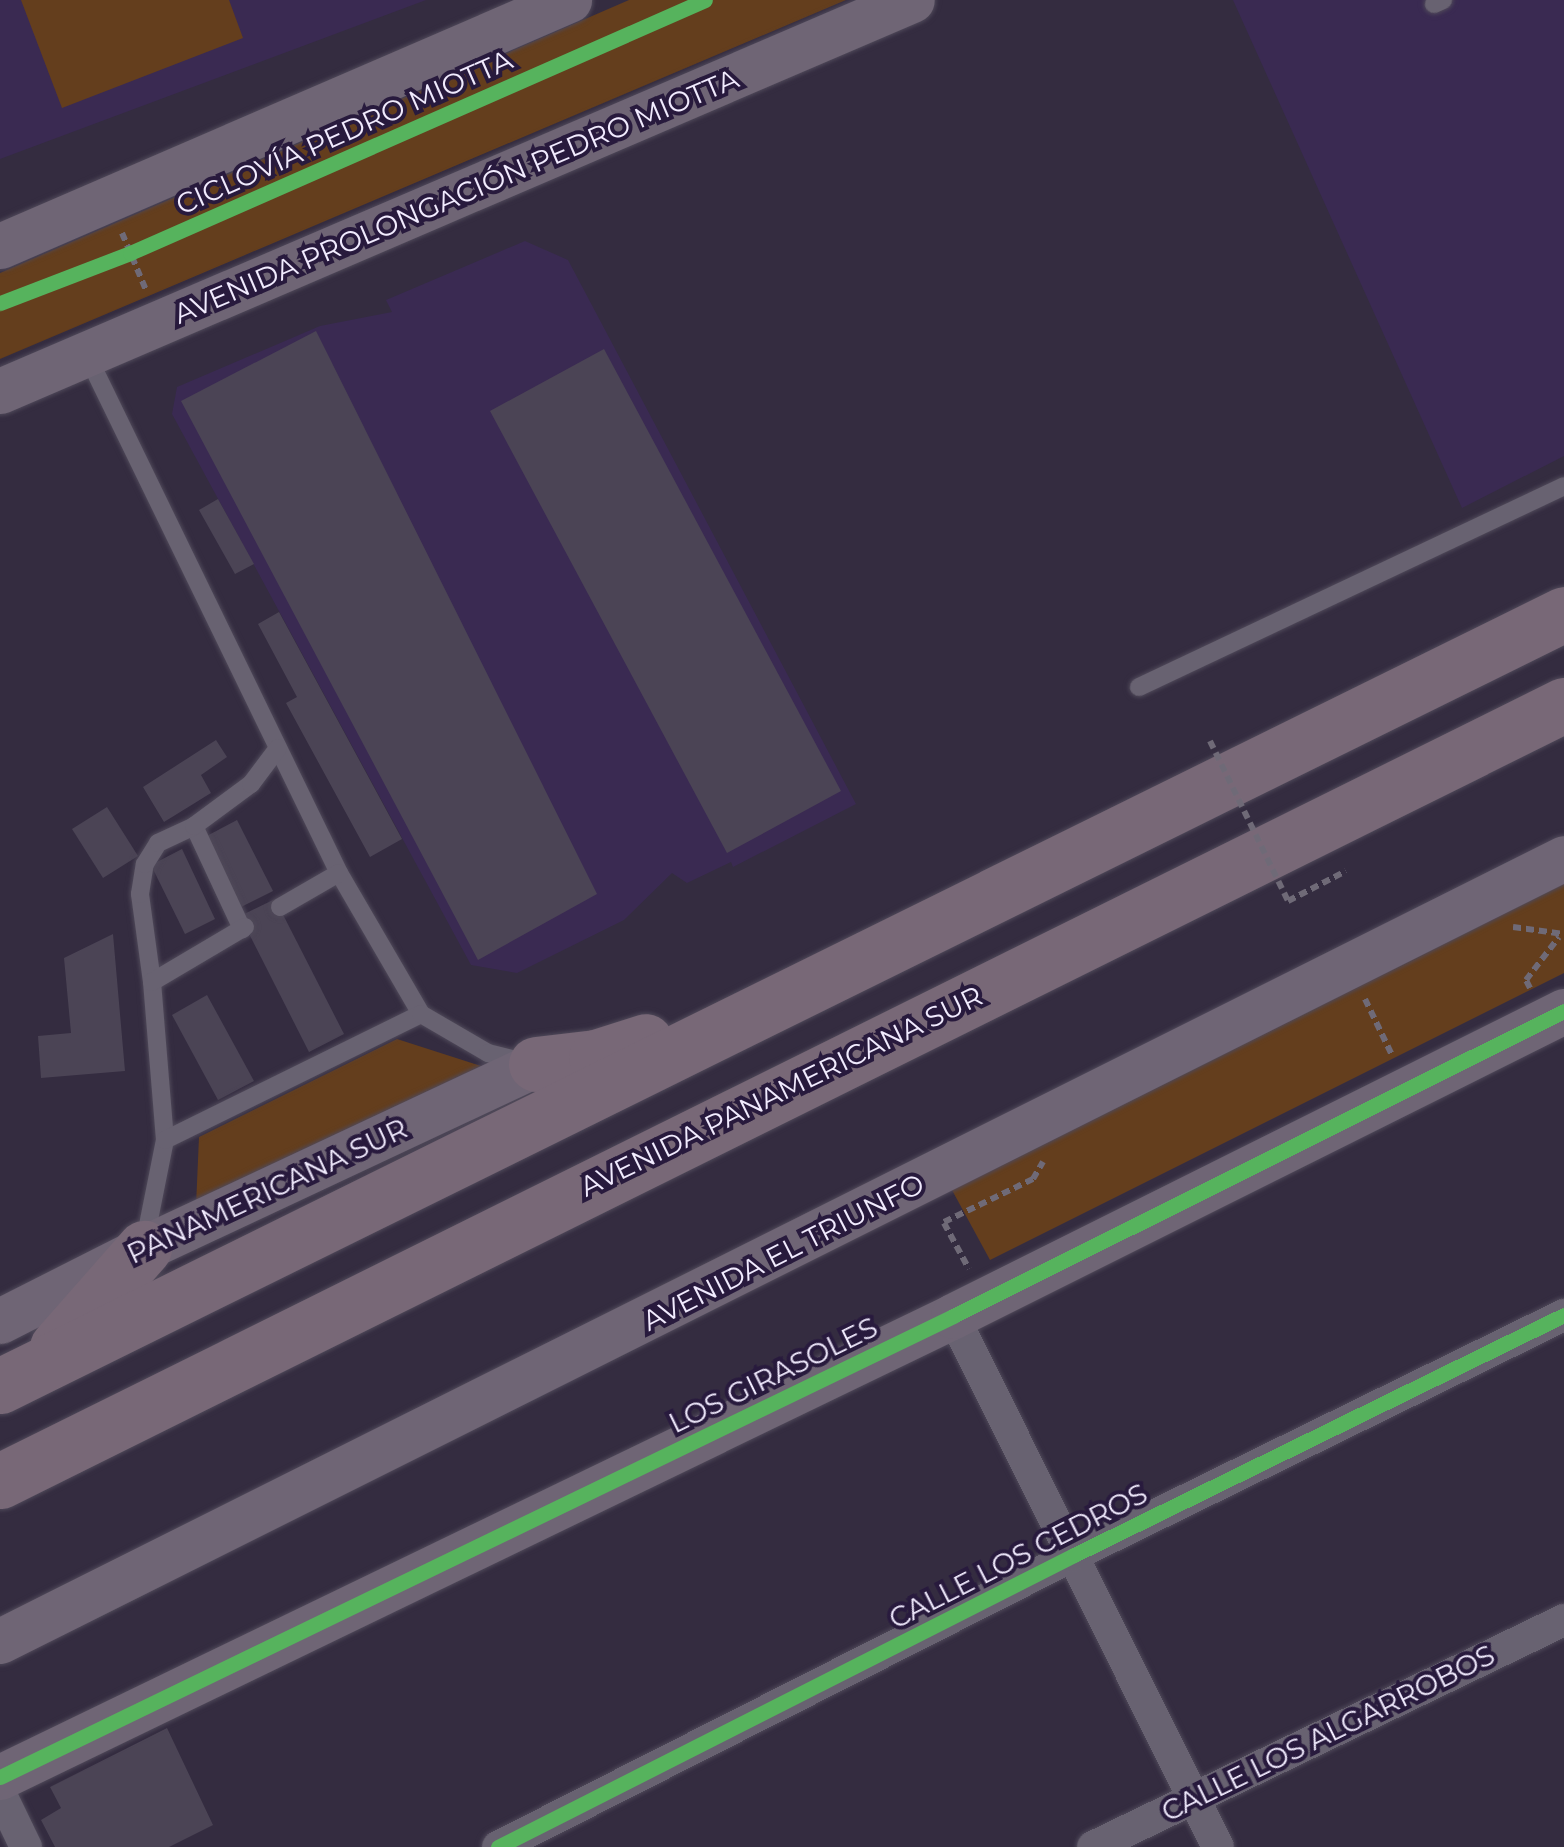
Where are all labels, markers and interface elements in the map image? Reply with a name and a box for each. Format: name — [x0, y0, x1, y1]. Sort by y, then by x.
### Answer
street label: CICLOVÍA PEDRO MIOTTA — [171, 42, 517, 222]
street label: AVENIDA PROLONGACIÓN PEDRO MIOTTA — [169, 61, 743, 331]
street label: AVENIDA PANAMERICANA SUR — [574, 979, 988, 1203]
street label: PANAMERICANA SUR — [122, 1111, 412, 1271]
street label: AVENIDA EL TRIUNFO — [637, 1166, 929, 1338]
street label: LOS GIRASOLES — [663, 1310, 883, 1440]
street label: CALLE LOS CEDROS — [883, 1476, 1153, 1636]
street label: CALLE LOS ALGARROBOS — [1156, 1638, 1500, 1828]

